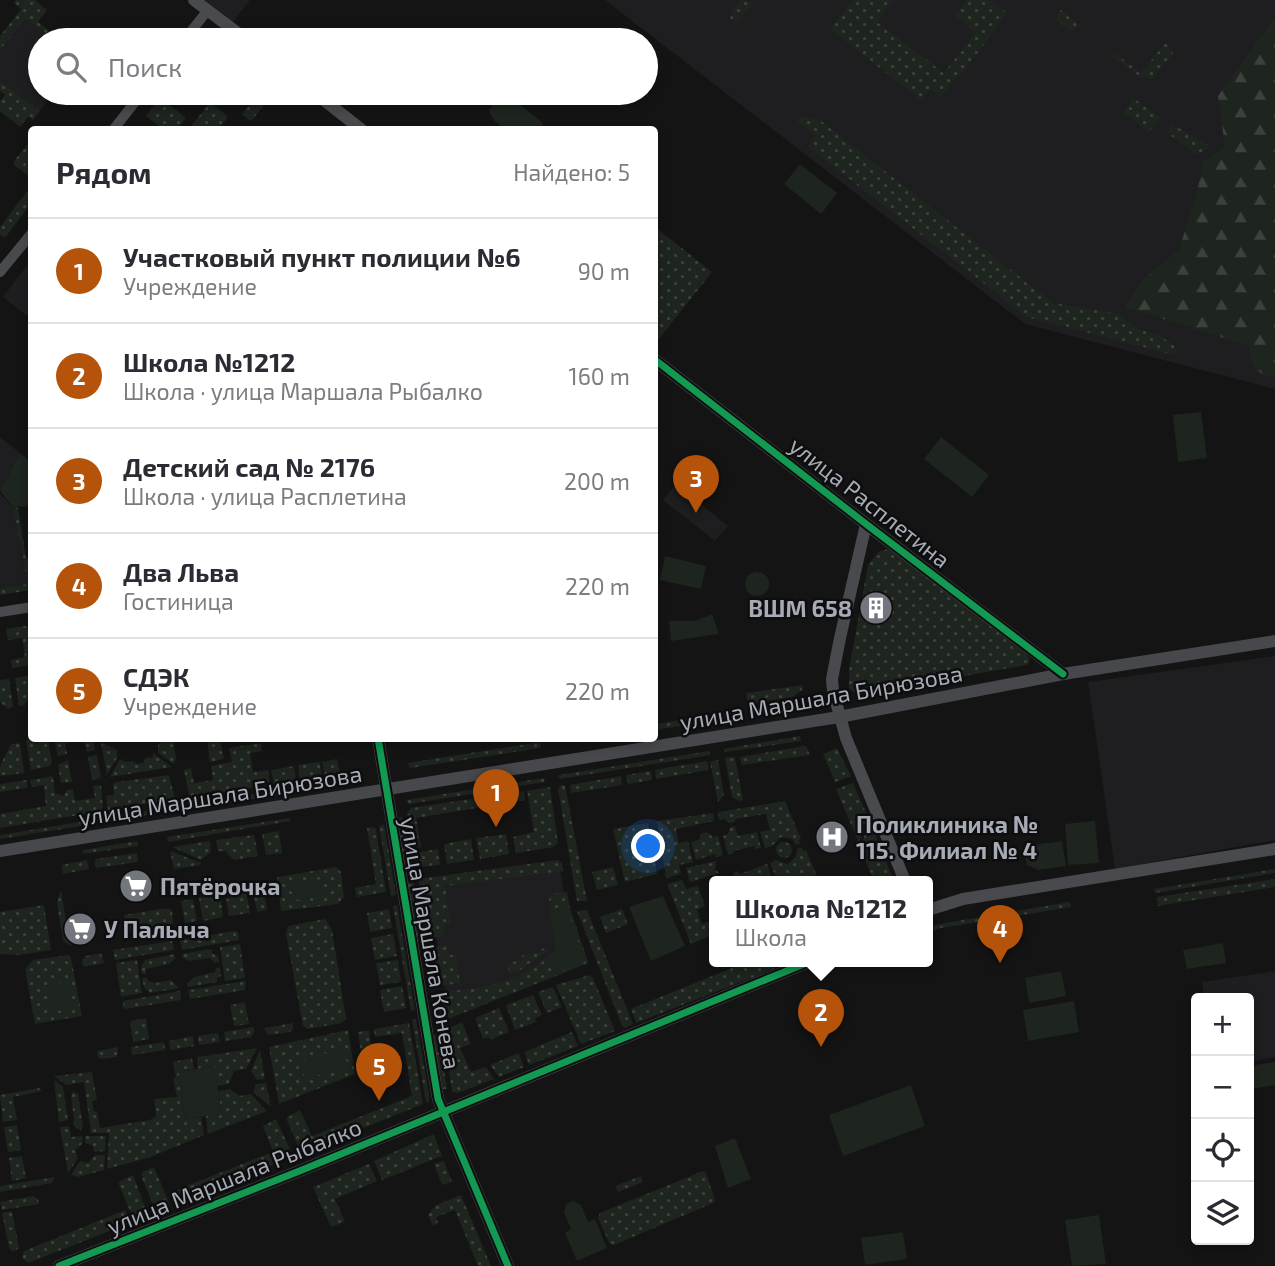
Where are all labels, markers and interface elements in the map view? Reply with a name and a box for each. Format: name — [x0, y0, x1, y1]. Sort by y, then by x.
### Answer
search box — [28, 28, 658, 105]
icon: search — [52, 48, 90, 86]
text: Поиск — [108, 51, 182, 82]
text: Рядом — [56, 154, 152, 190]
text: Найдено: 5 — [513, 158, 630, 186]
text: Участковый пункт полиции №6 — [123, 241, 521, 272]
text: 1 — [74, 257, 84, 285]
text: 90 m — [578, 257, 630, 285]
text: Учреждение — [123, 272, 257, 300]
text: Школа №1212 — [123, 346, 295, 377]
text: 2 — [72, 362, 86, 390]
text: 160 m — [569, 362, 630, 390]
text: Школа · улица Маршала Рыбалко — [123, 377, 483, 405]
street label: улица Расплетина — [784, 431, 956, 574]
text: Детский сад № 2176 — [123, 451, 375, 482]
pin: 3 — [673, 455, 719, 513]
text: 3 — [72, 467, 86, 495]
text: 200 m — [564, 467, 630, 495]
text: Школа · улица Расплетина — [123, 482, 407, 510]
text: Два Льва — [123, 556, 239, 587]
text: 4 — [72, 572, 86, 600]
text: 220 m — [565, 572, 630, 600]
text: Гостиница — [123, 587, 234, 615]
building icon: ВШM 658 — [857, 589, 895, 627]
place label: ВШM 658 — [748, 594, 852, 622]
street label: улица Маршала Бирюзова — [677, 658, 965, 737]
text: СДЭК — [123, 661, 190, 692]
text: 5 — [73, 677, 85, 705]
text: 220 m — [565, 677, 630, 705]
text: Учреждение — [123, 692, 257, 720]
street label: улица Маршала Бирюзова — [76, 759, 364, 832]
pin: 1 — [473, 769, 519, 827]
place label: Поликлиника № 115. Филиал № 4 — [856, 810, 1038, 864]
street label: улица Маршала Конева — [394, 815, 467, 1071]
hospital icon: Поликлиника № 115. Филиал № 4 — [813, 818, 851, 856]
your location — [631, 829, 665, 863]
supermarket icon: Пятёрочка — [117, 867, 155, 905]
place label: Пятёрочка — [160, 872, 280, 900]
popup — [709, 876, 933, 967]
text: Школа №1212 — [735, 892, 907, 923]
pin: 4 — [977, 905, 1023, 963]
supermarket icon: У Палыча — [61, 910, 99, 948]
place label: У Палыча — [104, 915, 210, 943]
text: Школа — [735, 923, 807, 951]
pin: 2 — [798, 989, 844, 1047]
map controls — [1191, 993, 1254, 1245]
button: + — [1191, 993, 1254, 1056]
pin: 5 — [356, 1043, 402, 1101]
button: − — [1191, 1056, 1254, 1119]
street label: улица Маршала Рыбалко — [103, 1112, 366, 1241]
button: locate — [1191, 1119, 1254, 1182]
button: layers — [1191, 1182, 1254, 1245]

